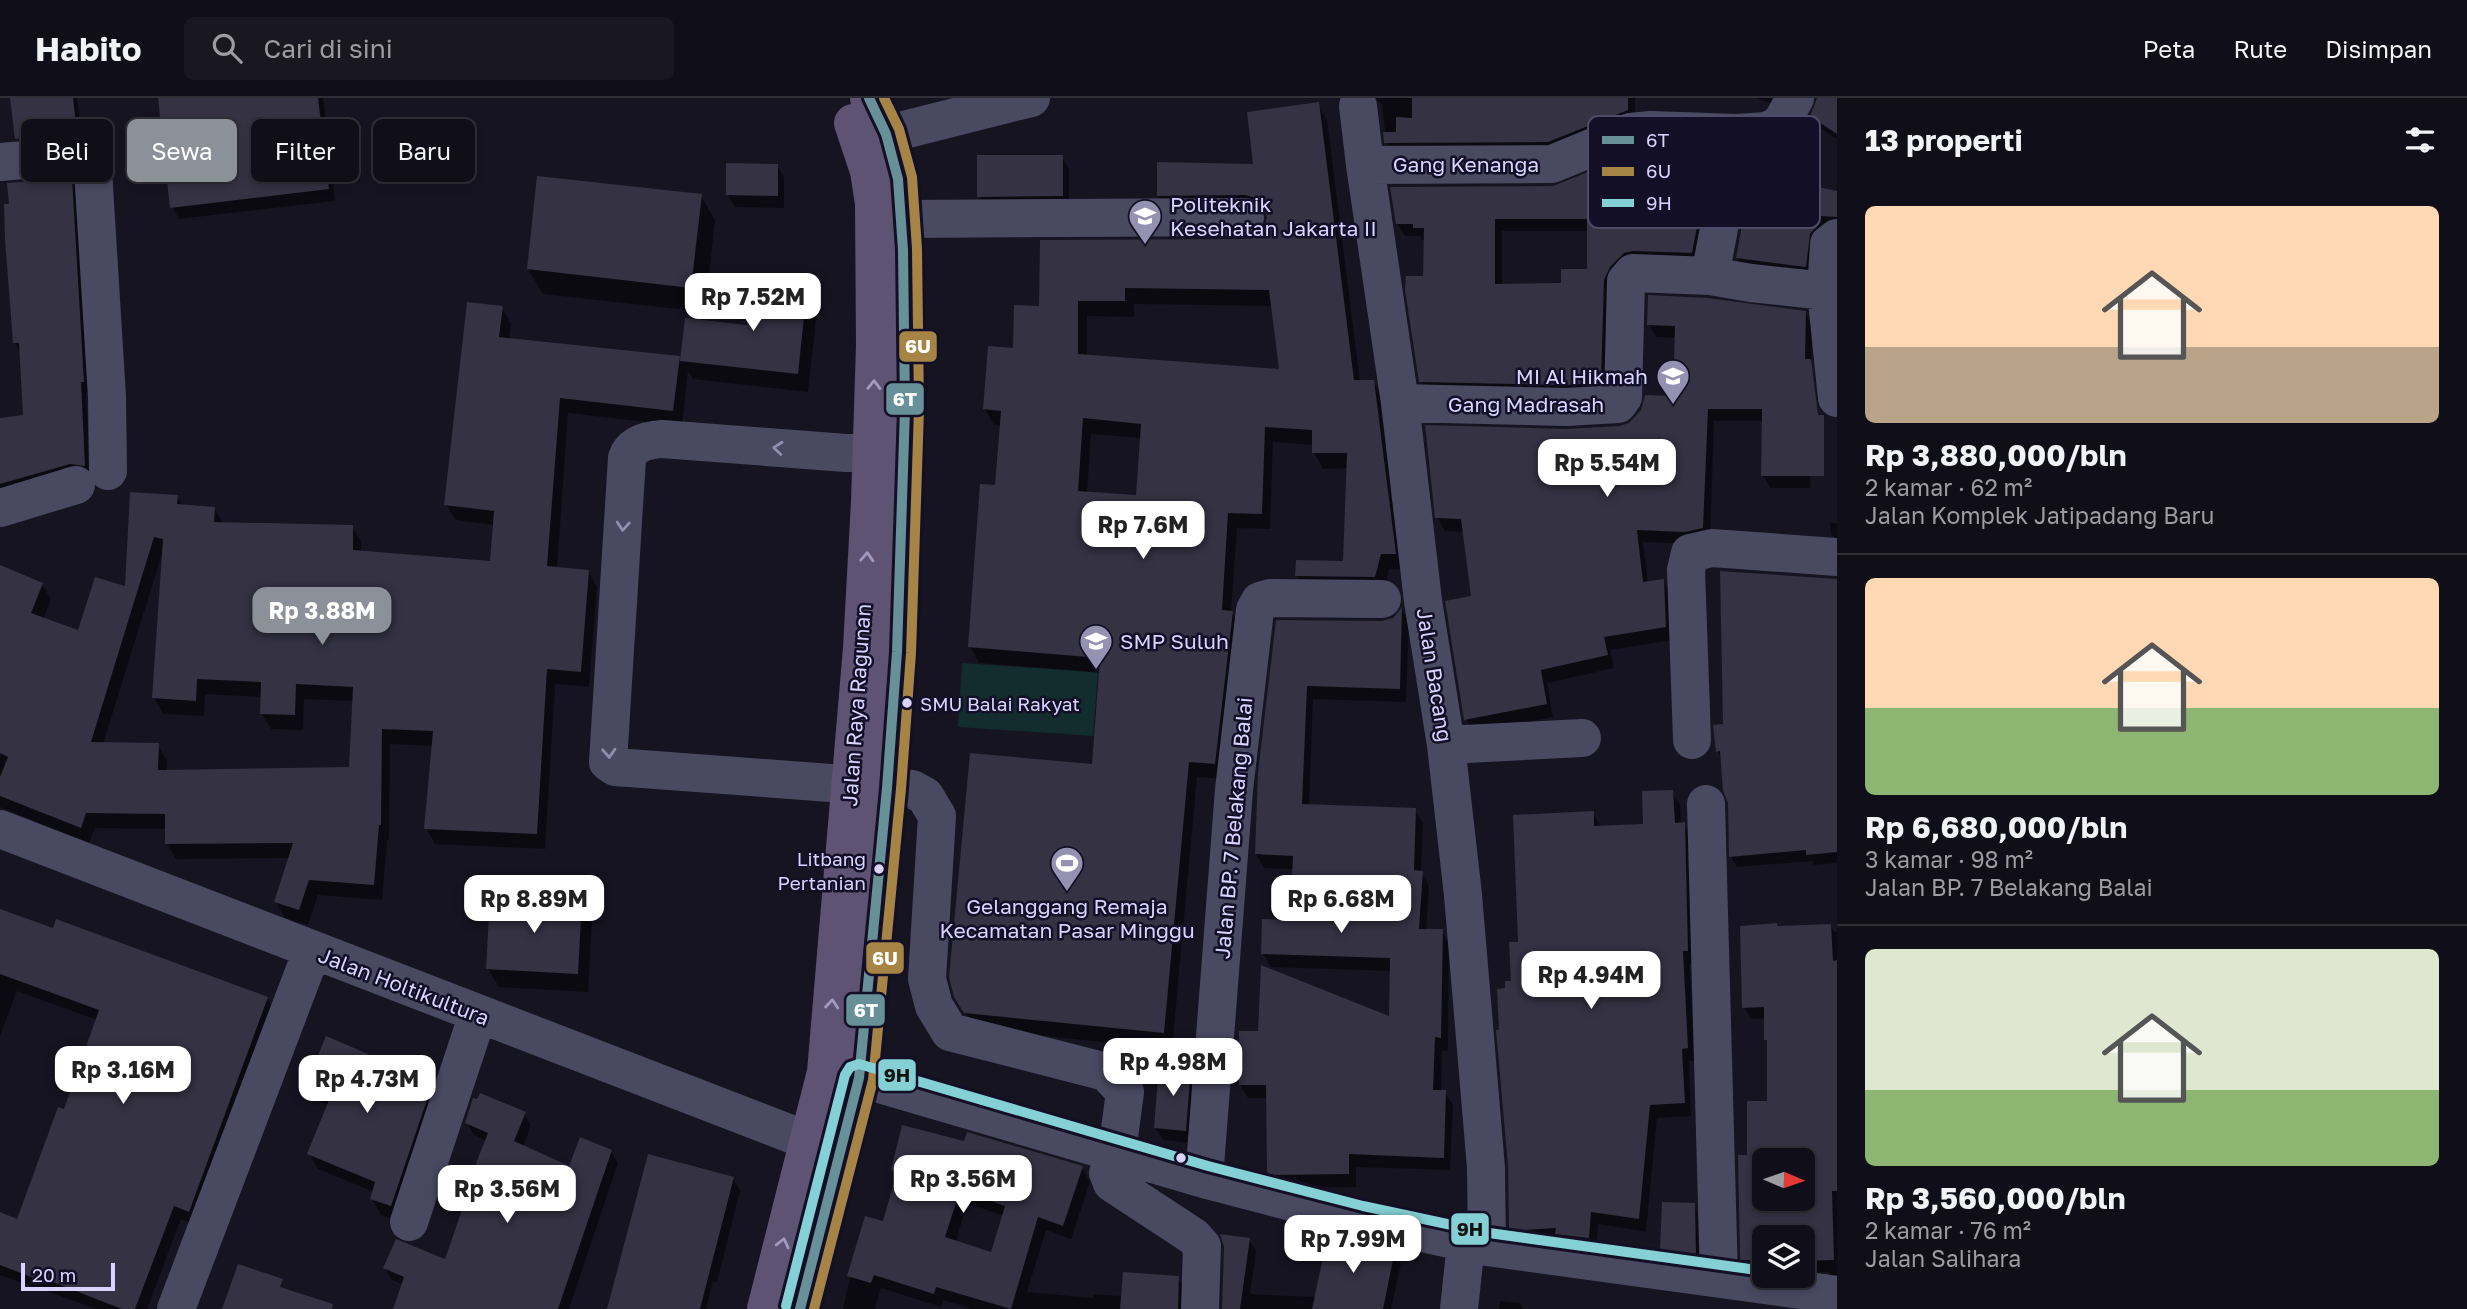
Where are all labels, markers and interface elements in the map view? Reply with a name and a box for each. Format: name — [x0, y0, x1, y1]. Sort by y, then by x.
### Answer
search box — [184, 17, 674, 80]
text: Habito — [35, 29, 142, 68]
icon: search — [208, 29, 246, 67]
text: Cari di sini — [264, 33, 393, 64]
text: Peta — [2143, 34, 2195, 63]
text: Rute — [2233, 34, 2287, 63]
text: Disimpan — [2325, 34, 2432, 63]
legend — [1588, 116, 1820, 228]
chip: Beli — [21, 119, 113, 182]
chip: Sewa — [127, 119, 237, 182]
chip: Filter — [251, 119, 359, 182]
chip: Baru — [373, 119, 475, 182]
icon: filters — [2401, 121, 2439, 159]
text: 13 properti — [1865, 122, 2023, 158]
text: 6T — [1646, 128, 1669, 151]
street label: Gang Kenanga — [1393, 151, 1539, 177]
text: 6U — [1646, 159, 1671, 182]
place label: Politeknik Kesehatan Jakarta II — [1170, 191, 1377, 241]
text: 9H — [1646, 191, 1672, 214]
school or university icon: Politeknik Kesehatan Jakarta II — [1126, 197, 1164, 246]
icon: home — [2089, 252, 2215, 378]
pin: Rp 7.52M — [681, 274, 825, 333]
text: Rp 7.52M — [701, 282, 805, 310]
line badge: 6U — [898, 330, 938, 363]
text: 6U — [905, 334, 931, 357]
school or university icon: MI Al Hikmah — [1654, 357, 1692, 406]
place label: MI Al Hikmah — [1516, 363, 1648, 389]
one-way arrow — [866, 379, 882, 390]
line badge: 6T — [885, 382, 925, 416]
text: 6T — [893, 387, 917, 410]
street label: Gang Madrasah — [1448, 391, 1604, 417]
text: Rp 3,880,000/bln — [1865, 437, 2127, 473]
pin: Rp 5.54M — [1535, 440, 1679, 499]
one-way arrow — [772, 441, 783, 456]
text: Rp 5.54M — [1554, 448, 1660, 476]
text: 2 kamar · 62 m² — [1865, 473, 2032, 501]
text: Jalan Komplek Jatipadang Baru — [1865, 501, 2214, 529]
pin: Rp 7.6M — [1078, 502, 1208, 561]
text: Rp 7.6M — [1098, 510, 1188, 538]
one-way arrow — [615, 521, 630, 532]
one-way arrow — [859, 551, 874, 562]
pin: Rp 3.88M — [250, 588, 394, 647]
text: Rp 3.88M — [268, 596, 376, 624]
street label: Jalan Raya Ragunan — [836, 603, 876, 807]
street label: Jalan Bacang — [1412, 606, 1458, 744]
school or university icon: SMP Suluh — [1077, 622, 1115, 671]
icon: home — [2089, 624, 2215, 750]
place label: SMP Suluh — [1120, 628, 1229, 654]
place label: SMU Balai Rakyat — [920, 692, 1080, 715]
marker: SMU Balai Rakyat — [900, 696, 914, 710]
street label: Jalan BP. 7 Belakang Balai — [1209, 696, 1257, 960]
one-way arrow — [602, 748, 617, 759]
text: Rp 6,680,000/bln — [1865, 809, 2127, 845]
sports icon: Gelanggang Remaja Kecamatan Pasar Minggu — [1048, 844, 1086, 893]
text: 3 kamar · 98 m² — [1865, 845, 2033, 873]
place label: Litbang Pertanian — [777, 847, 866, 894]
marker: Litbang Pertanian — [872, 862, 886, 876]
text: Jalan BP. 7 Belakang Balai — [1865, 873, 2153, 901]
pin: Rp 8.89M — [462, 876, 606, 935]
pin: Rp 6.68M — [1269, 876, 1413, 935]
text: Rp 8.89M — [480, 884, 588, 912]
text: Rp 6.68M — [1287, 884, 1395, 912]
place label: Gelanggang Remaja Kecamatan Pasar Minggu — [939, 893, 1195, 943]
street label: Jalan Holtikultura — [315, 941, 493, 1031]
line badge: 6U — [865, 941, 905, 975]
text: 6U — [872, 946, 898, 969]
pin: Rp 4.94M — [1519, 951, 1663, 1011]
text: Rp 4.94M — [1537, 960, 1645, 988]
line badge: 6T — [845, 993, 886, 1027]
icon: home — [2089, 995, 2215, 1121]
one-way arrow — [824, 998, 839, 1009]
text: 6T — [854, 998, 878, 1021]
pin: Rp 4.98M — [1101, 1038, 1245, 1098]
pin: Rp 3.16M — [51, 1046, 195, 1106]
text: Rp 4.98M — [1119, 1047, 1227, 1075]
text: Rp 3.16M — [71, 1055, 175, 1083]
pin: Rp 4.73M — [295, 1056, 439, 1115]
line badge: 9H — [877, 1058, 917, 1092]
text: 9H — [884, 1063, 910, 1086]
text: Rp 4.73M — [315, 1064, 419, 1092]
north arrow — [1752, 1148, 1815, 1211]
map controls — [1752, 1148, 1815, 1288]
unlabelled marker — [1174, 1151, 1188, 1165]
pin: Rp 3.56M — [891, 1156, 1035, 1215]
text: Rp 3.56M — [910, 1164, 1016, 1192]
pin: Rp 3.56M — [435, 1166, 579, 1225]
text: Rp 3.56M — [454, 1174, 560, 1202]
text: Rp 3,560,000/bln — [1865, 1180, 2126, 1216]
line badge: 9H — [1450, 1212, 1490, 1246]
pin: Rp 7.99M — [1281, 1216, 1425, 1275]
text: 2 kamar · 76 m² — [1865, 1216, 2031, 1244]
text: 9H — [1457, 1217, 1483, 1240]
text: Rp 7.99M — [1300, 1224, 1406, 1252]
button: layers — [1752, 1225, 1815, 1288]
one-way arrow — [775, 1237, 789, 1249]
text: Jalan Salihara — [1865, 1244, 2021, 1272]
scale bar — [21, 1260, 116, 1292]
text: 20 m — [32, 1263, 76, 1286]

